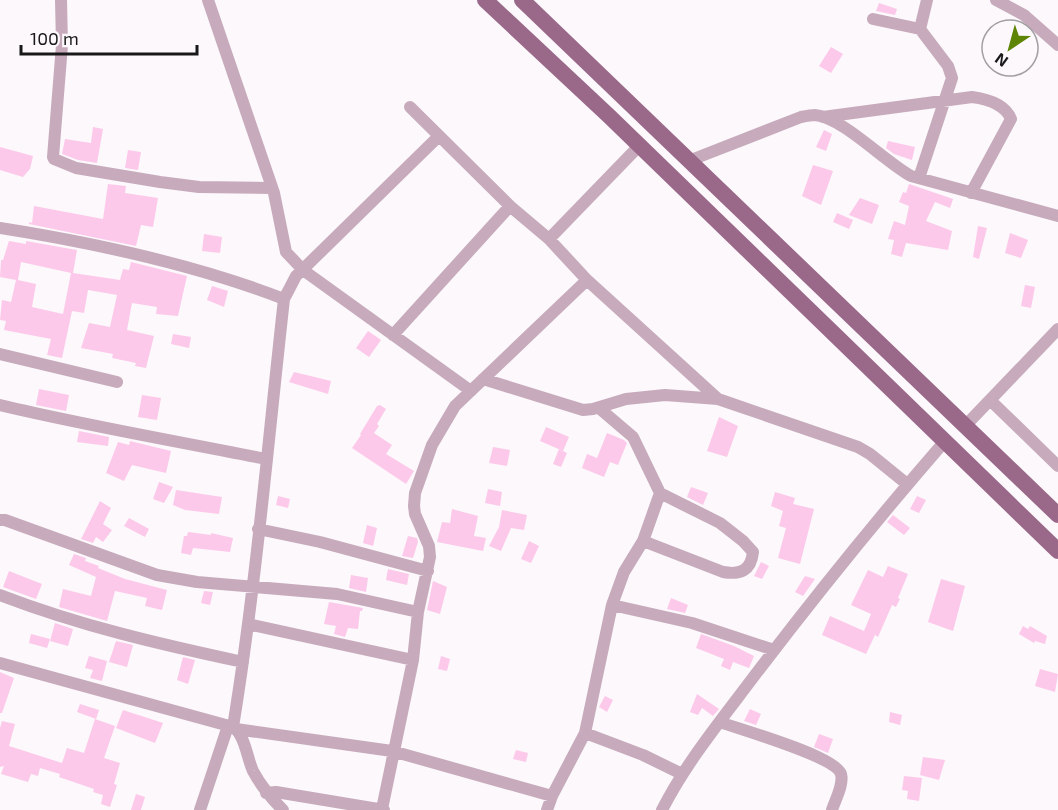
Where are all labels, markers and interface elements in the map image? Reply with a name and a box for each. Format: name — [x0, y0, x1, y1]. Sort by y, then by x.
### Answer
scale bar — [21, 18, 196, 56]
north arrow — [980, 18, 1040, 78]
text: 100 m — [30, 27, 79, 49]
text: N — [991, 49, 1011, 72]

